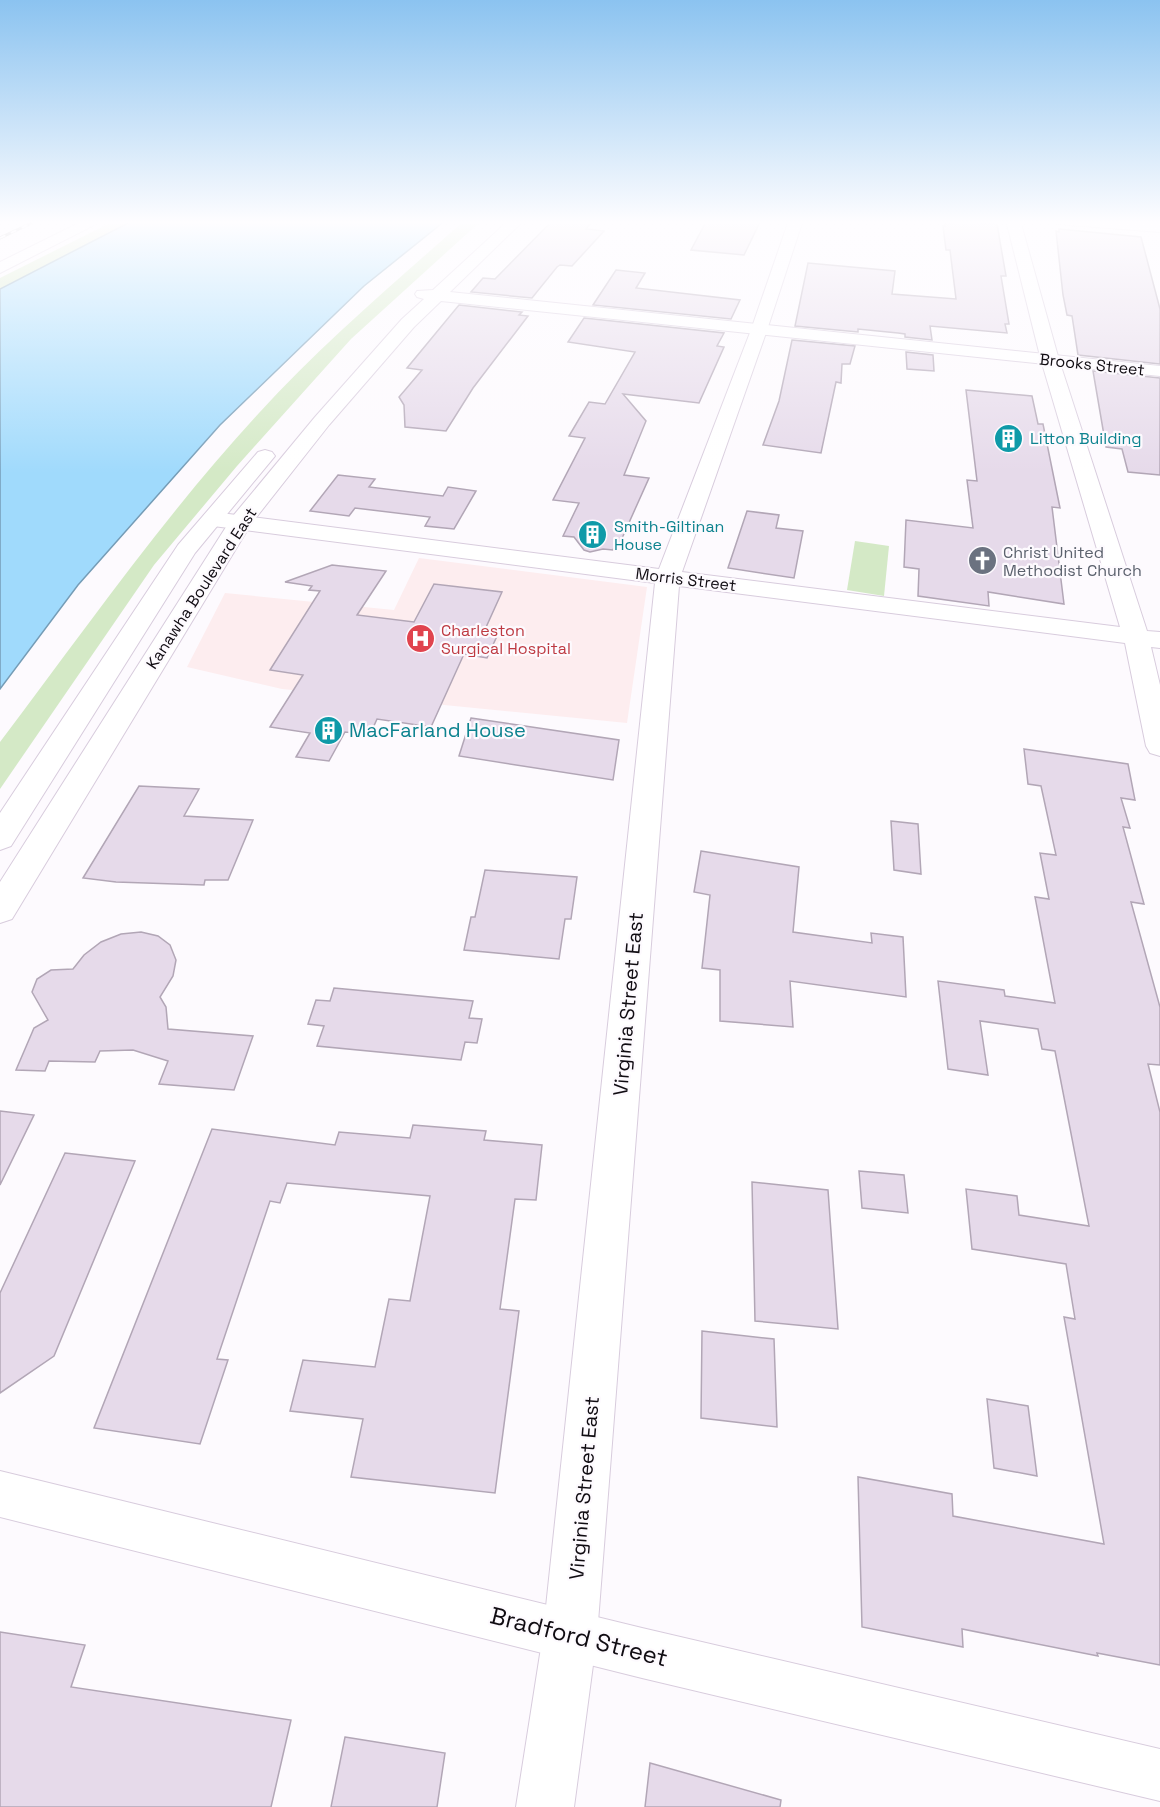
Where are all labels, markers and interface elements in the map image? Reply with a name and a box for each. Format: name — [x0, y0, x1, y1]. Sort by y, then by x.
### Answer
street label: Brooks Street — [1038, 349, 1146, 380]
building icon: Litton Building — [993, 422, 1025, 454]
place label: Litton Building — [1030, 428, 1142, 449]
street label: Kanawha Boulevard East — [141, 503, 262, 673]
place label: Smith-Giltinan House — [614, 516, 724, 555]
building icon: Smith-Giltinan House — [577, 519, 609, 551]
place label: Christ United Methodist Church — [1003, 542, 1142, 581]
church icon: Christ United Methodist Church — [966, 545, 998, 577]
street label: Morris Street — [634, 563, 737, 596]
place label: Charleston Surgical Hospital — [441, 620, 571, 659]
hospital icon: Charleston Surgical Hospital — [404, 623, 436, 655]
building icon: MacFarland House — [312, 714, 344, 746]
place label: MacFarland House — [349, 717, 526, 743]
street label: Virginia Street East — [607, 911, 649, 1097]
street label: Virginia Street East — [563, 1395, 605, 1581]
street label: Bradford Street — [487, 1599, 671, 1674]

